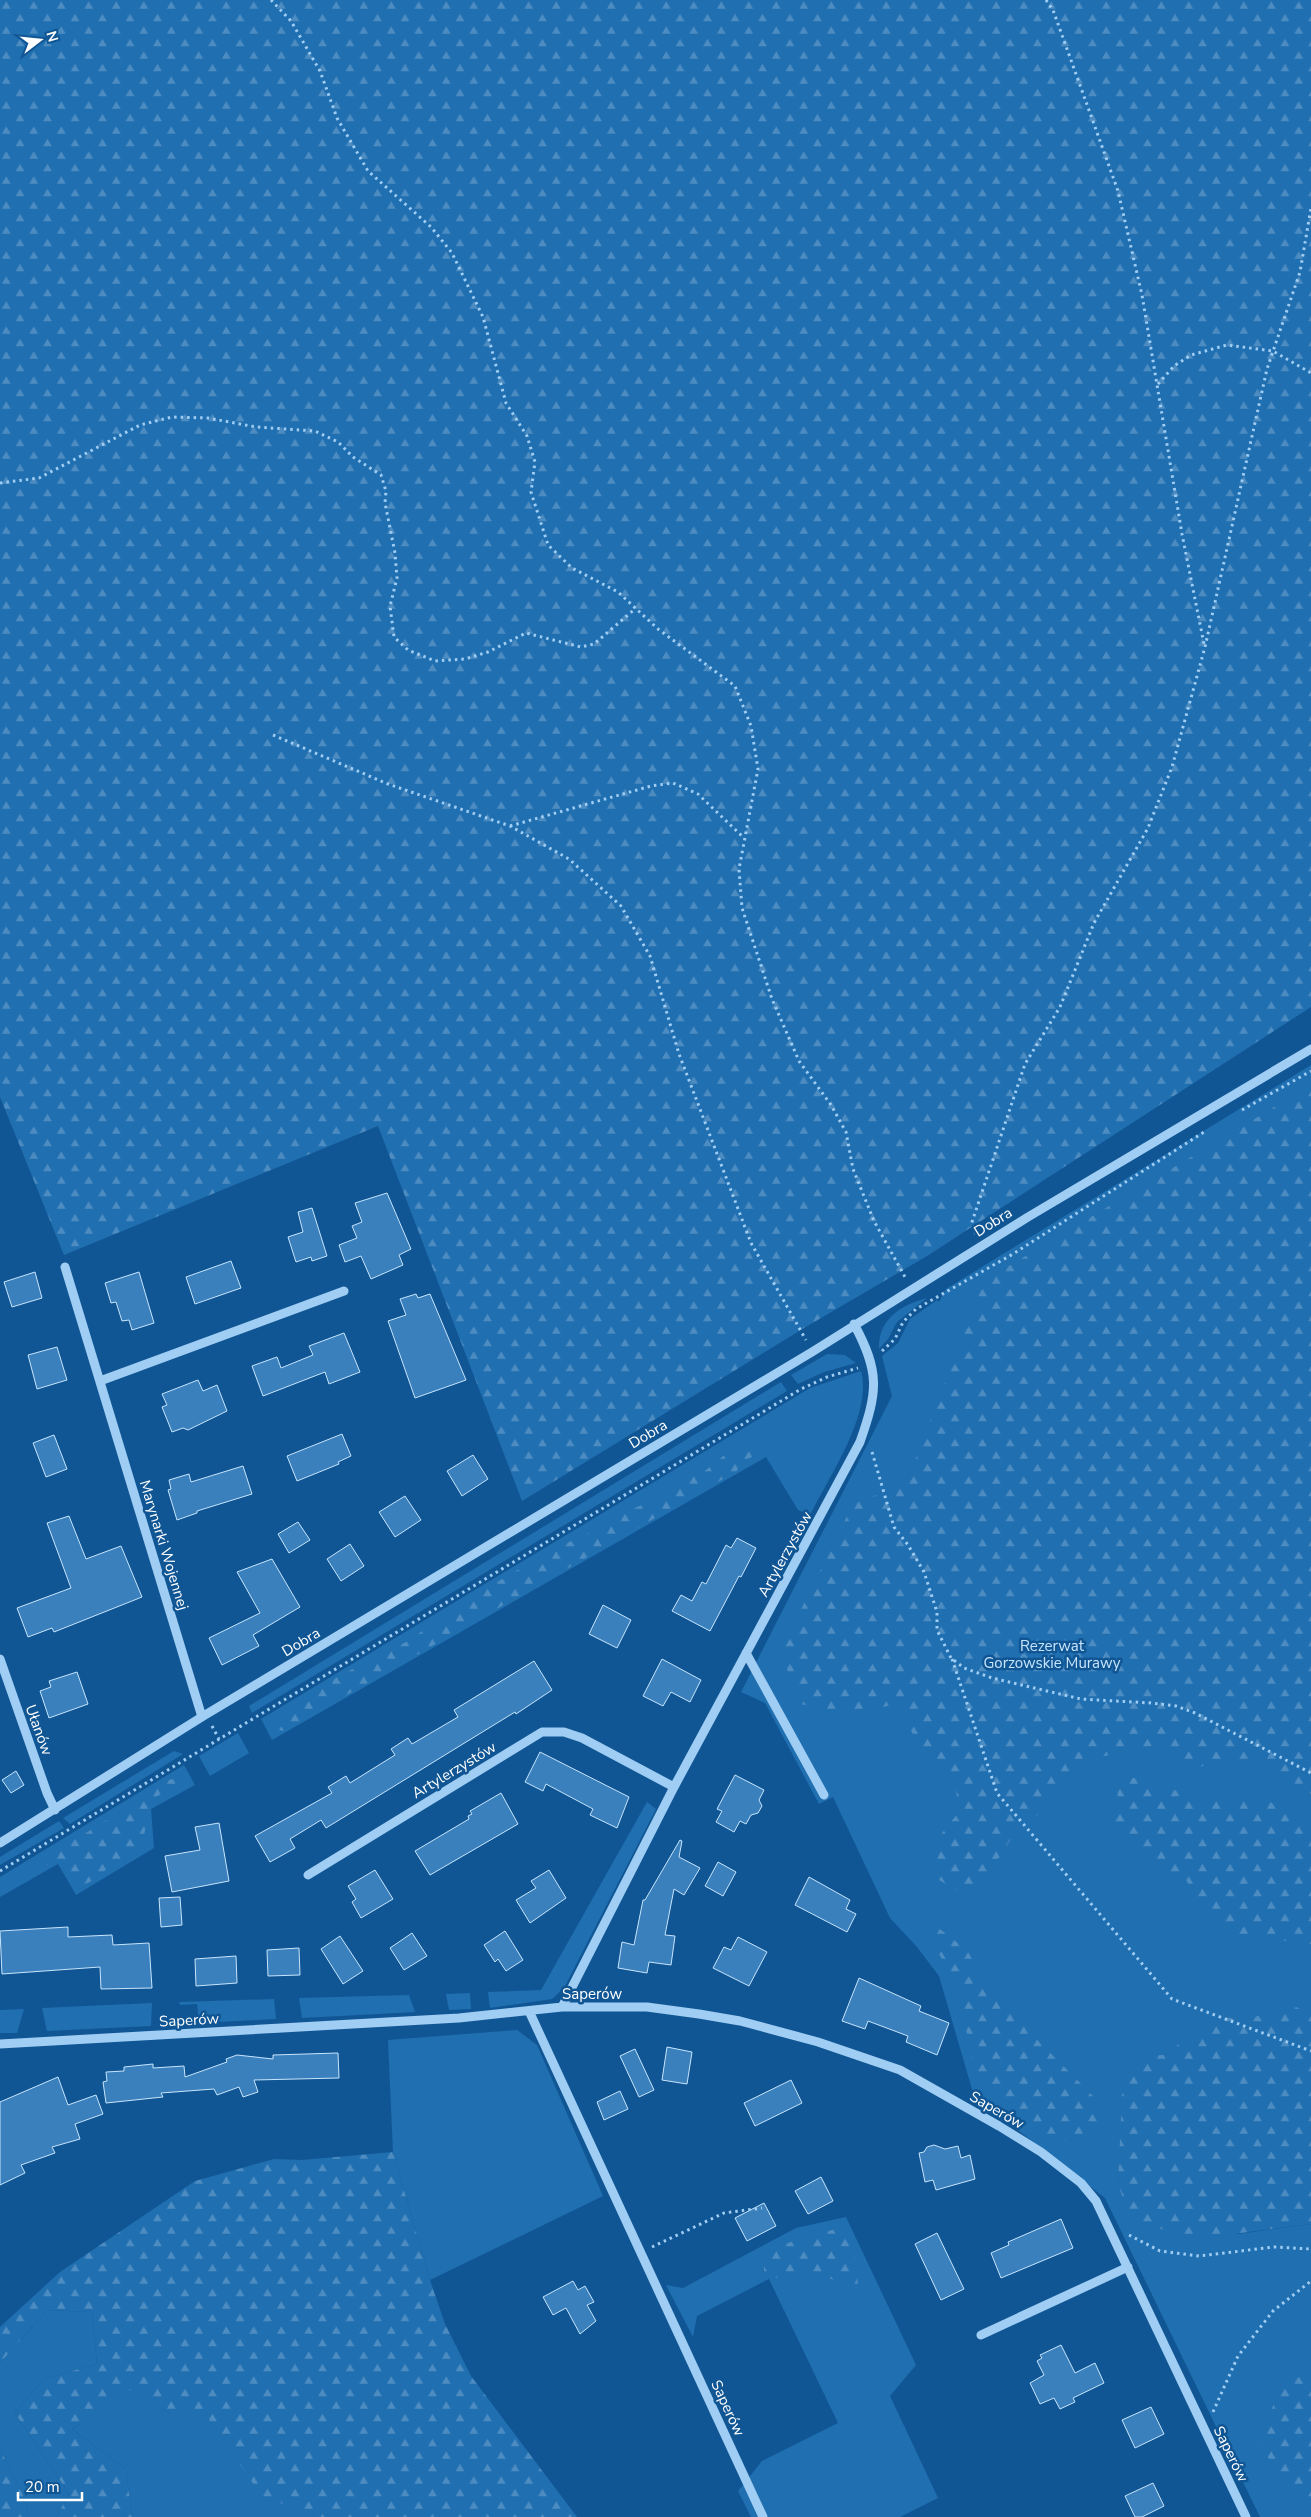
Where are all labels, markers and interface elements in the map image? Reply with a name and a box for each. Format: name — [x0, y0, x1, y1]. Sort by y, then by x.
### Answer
north arrow — [15, 15, 65, 65]
text: N — [41, 29, 63, 44]
street label: Dobra — [970, 1203, 1016, 1241]
street label: Dobra — [625, 1415, 671, 1453]
street label: Marynarki Wojennej — [135, 1478, 193, 1612]
street label: Artylerzystów — [753, 1507, 817, 1600]
street label: Dobra — [278, 1623, 324, 1661]
park label: Rezerwat Gorzowskie Murawy — [983, 1636, 1121, 1673]
street label: Ułanów — [21, 1702, 58, 1759]
street label: Artylerzystów — [408, 1737, 500, 1803]
street label: Saperów — [562, 1984, 622, 2004]
street label: Saperów — [159, 2008, 220, 2032]
street label: Saperów — [966, 2086, 1028, 2134]
street label: Saperów — [706, 2377, 750, 2440]
street label: Saperów — [1209, 2423, 1253, 2486]
scale bar — [18, 2470, 81, 2502]
text: 20 m — [25, 2477, 60, 2497]

